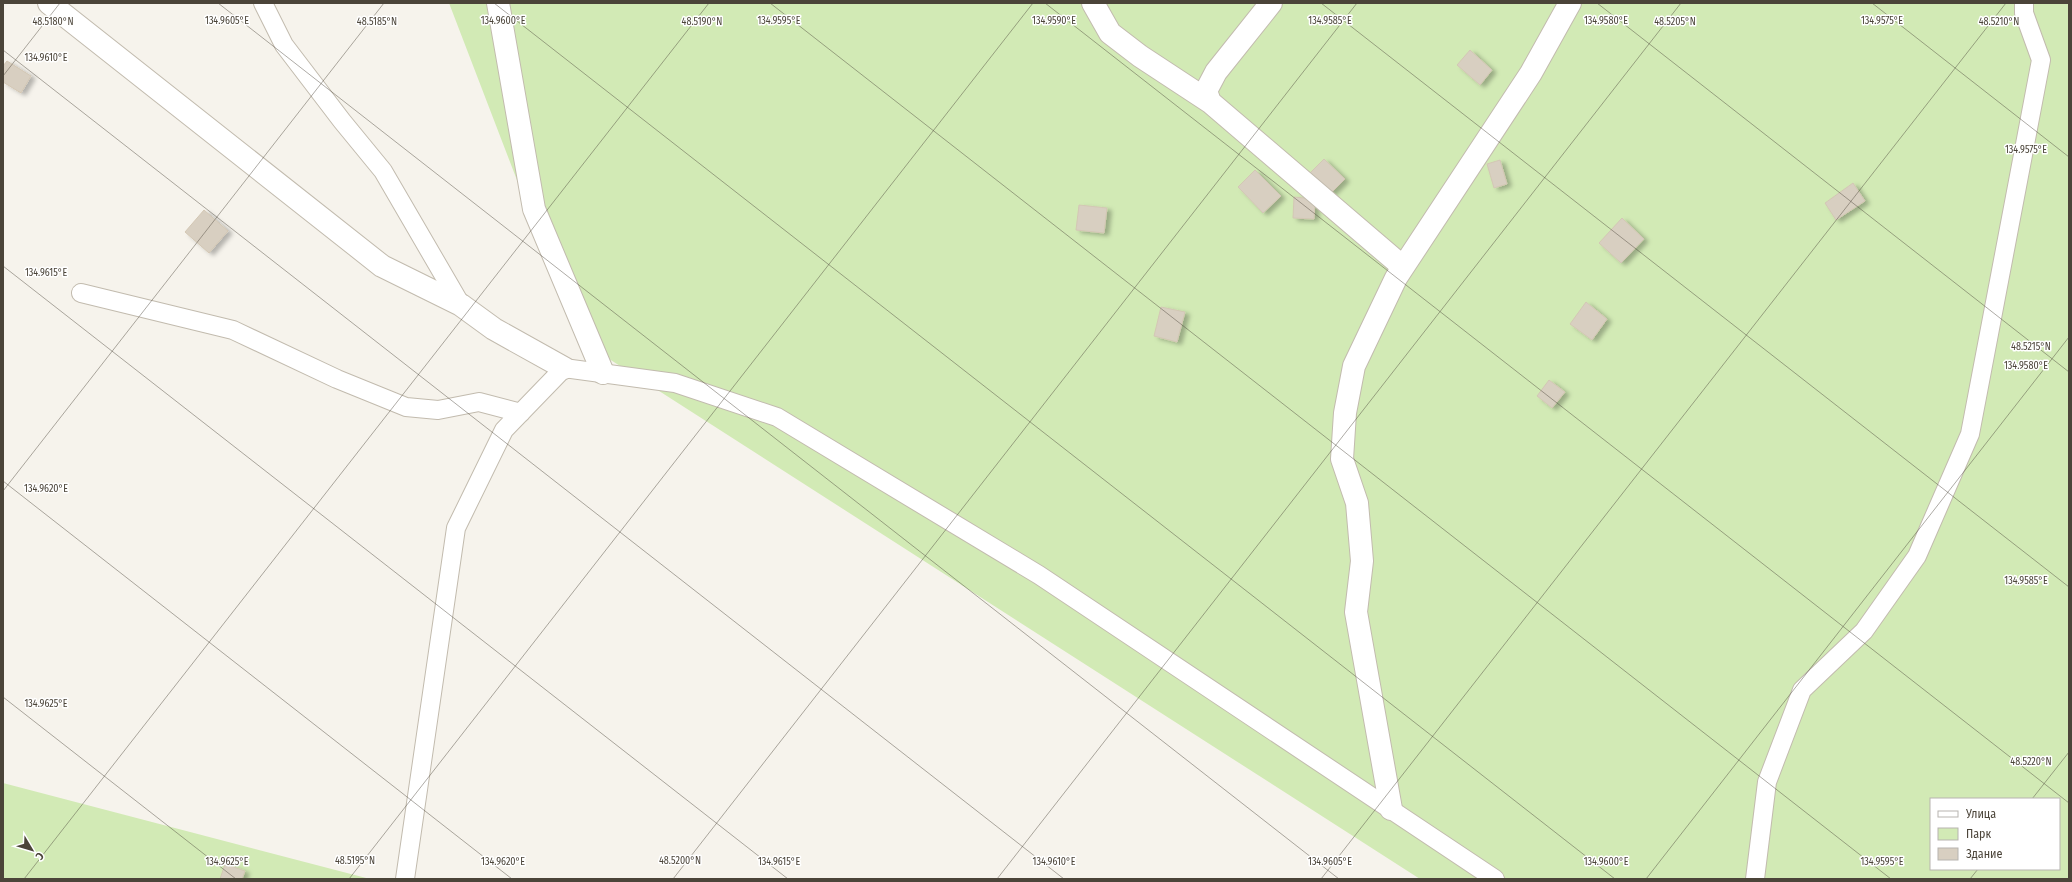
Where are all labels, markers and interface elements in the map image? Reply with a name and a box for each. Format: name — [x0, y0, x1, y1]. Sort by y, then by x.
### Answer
text: 134.9605°E — [205, 15, 249, 27]
text: 134.9600°E — [481, 15, 526, 27]
text: 134.9595°E — [757, 15, 801, 27]
text: 134.9590°E — [1032, 15, 1076, 27]
text: 134.9585°E — [1308, 15, 1352, 27]
text: 134.9580°E — [1584, 15, 1628, 27]
text: 134.9575°E — [1861, 15, 1903, 27]
text: 48.5180°N — [32, 16, 74, 28]
text: 48.5185°N — [357, 16, 397, 28]
text: 48.5190°N — [682, 16, 722, 28]
text: 48.5205°N — [1654, 16, 1696, 28]
text: 48.5210°N — [1979, 16, 2019, 28]
text: 134.9610°E — [25, 52, 68, 64]
text: 134.9575°E — [2005, 144, 2047, 156]
text: 134.9615°E — [25, 267, 67, 279]
text: 48.5215°N — [2011, 341, 2051, 353]
text: 134.9580°E — [2004, 360, 2048, 372]
text: 134.9620°E — [24, 483, 68, 495]
text: 134.9585°E — [2004, 575, 2048, 587]
text: 134.9625°E — [24, 698, 68, 710]
text: 48.5220°N — [2010, 756, 2052, 768]
legend — [1930, 798, 2060, 870]
text: Улица — [1965, 807, 1996, 821]
text: Парк — [1966, 827, 1992, 841]
north arrow — [12, 830, 52, 870]
text: Здание — [1966, 847, 2002, 861]
text: С — [32, 850, 46, 862]
text: 48.5195°N — [335, 855, 375, 867]
text: 48.5200°N — [659, 855, 701, 867]
text: 134.9625°E — [205, 856, 249, 868]
text: 134.9620°E — [481, 856, 525, 868]
text: 134.9615°E — [758, 856, 800, 868]
text: 134.9610°E — [1033, 856, 1076, 868]
text: 134.9605°E — [1308, 856, 1352, 868]
text: 134.9600°E — [1584, 856, 1629, 868]
text: 134.9595°E — [1860, 856, 1904, 868]

